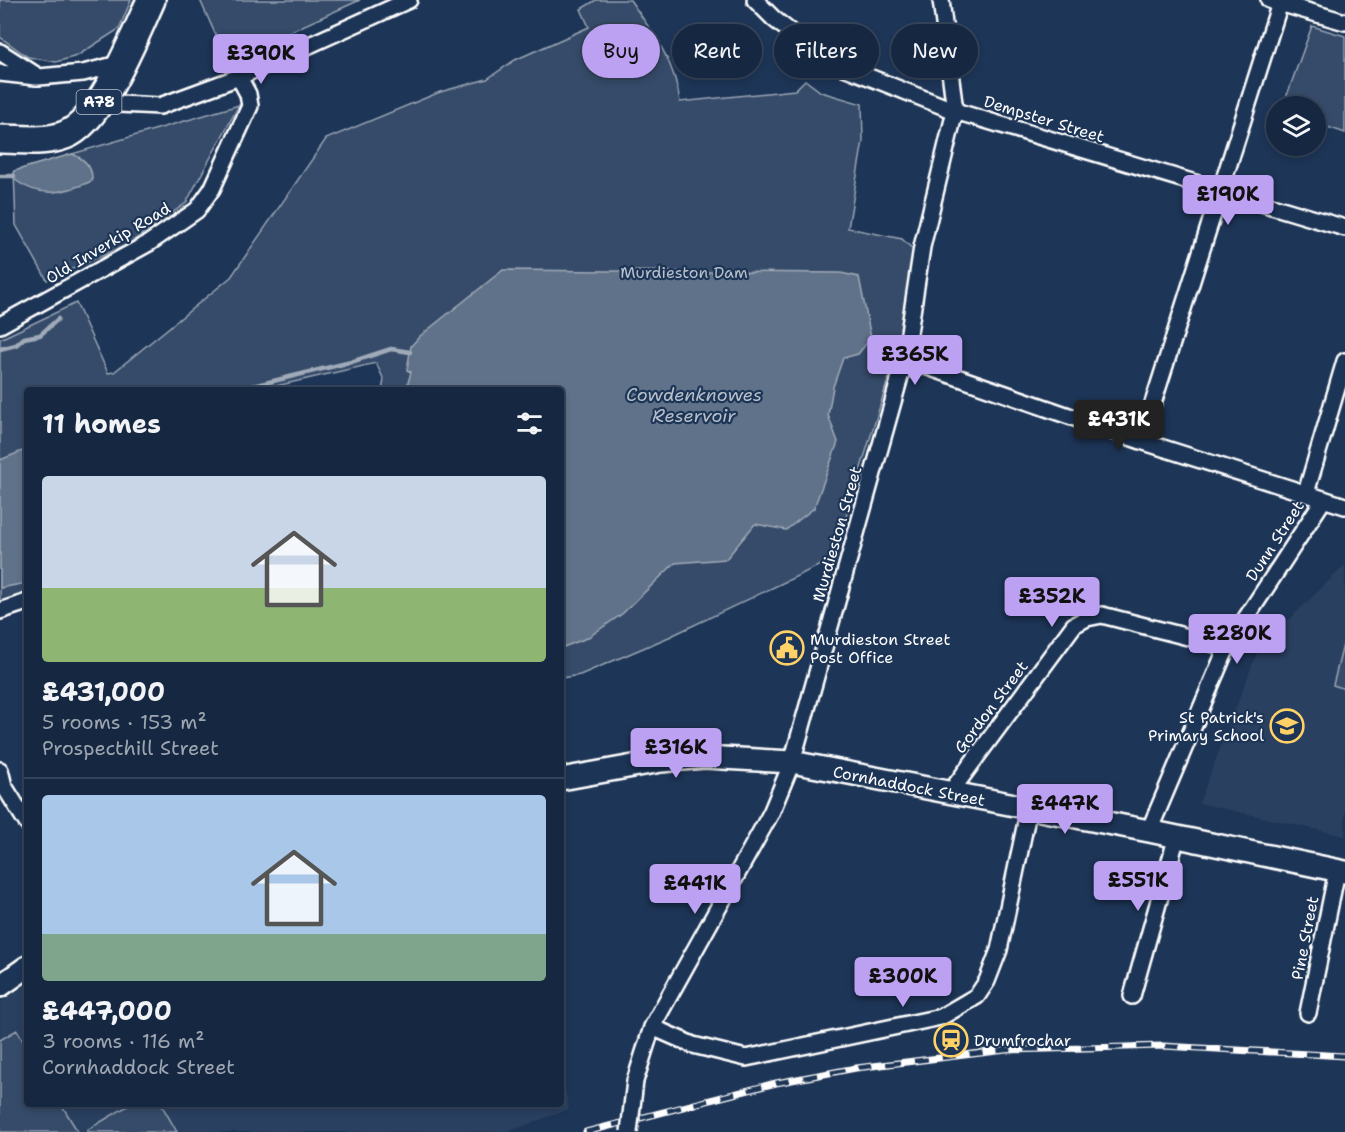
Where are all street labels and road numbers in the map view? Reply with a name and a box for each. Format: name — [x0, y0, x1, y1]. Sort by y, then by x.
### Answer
road number: A78 — [76, 90, 122, 114]
street label: Dempster Street — [981, 91, 1107, 147]
street label: Old Inverkip Road — [42, 197, 174, 289]
street label: Murdieston Street — [808, 464, 866, 604]
street label: Dunn Street — [1241, 497, 1309, 585]
street label: Gordon Street — [949, 657, 1033, 757]
street label: Cornhaddock Street — [831, 761, 987, 811]
street label: Pine Street — [1287, 894, 1323, 982]

